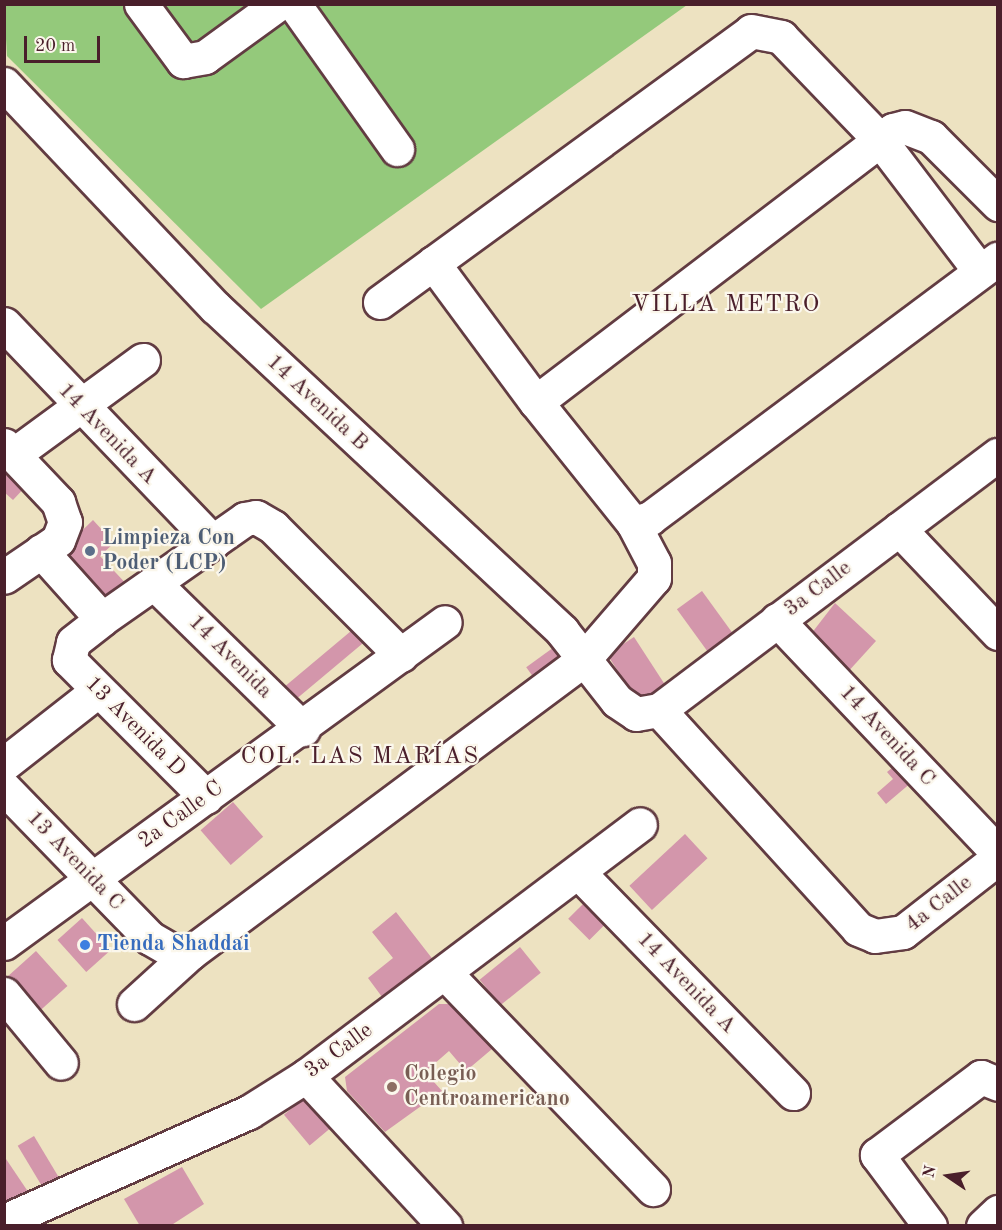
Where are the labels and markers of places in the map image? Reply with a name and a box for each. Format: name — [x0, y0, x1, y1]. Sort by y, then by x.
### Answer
place label: Limpieza Con Poder (LCP) — [102, 525, 235, 576]
marker: Limpieza Con Poder (LCP) — [83, 544, 97, 558]
place label: Tienda Shaddai — [97, 932, 250, 958]
marker: Tienda Shaddai — [78, 938, 92, 952]
place label: Colegio Centroamericano — [404, 1061, 570, 1112]
marker: Colegio Centroamericano — [385, 1080, 399, 1094]

